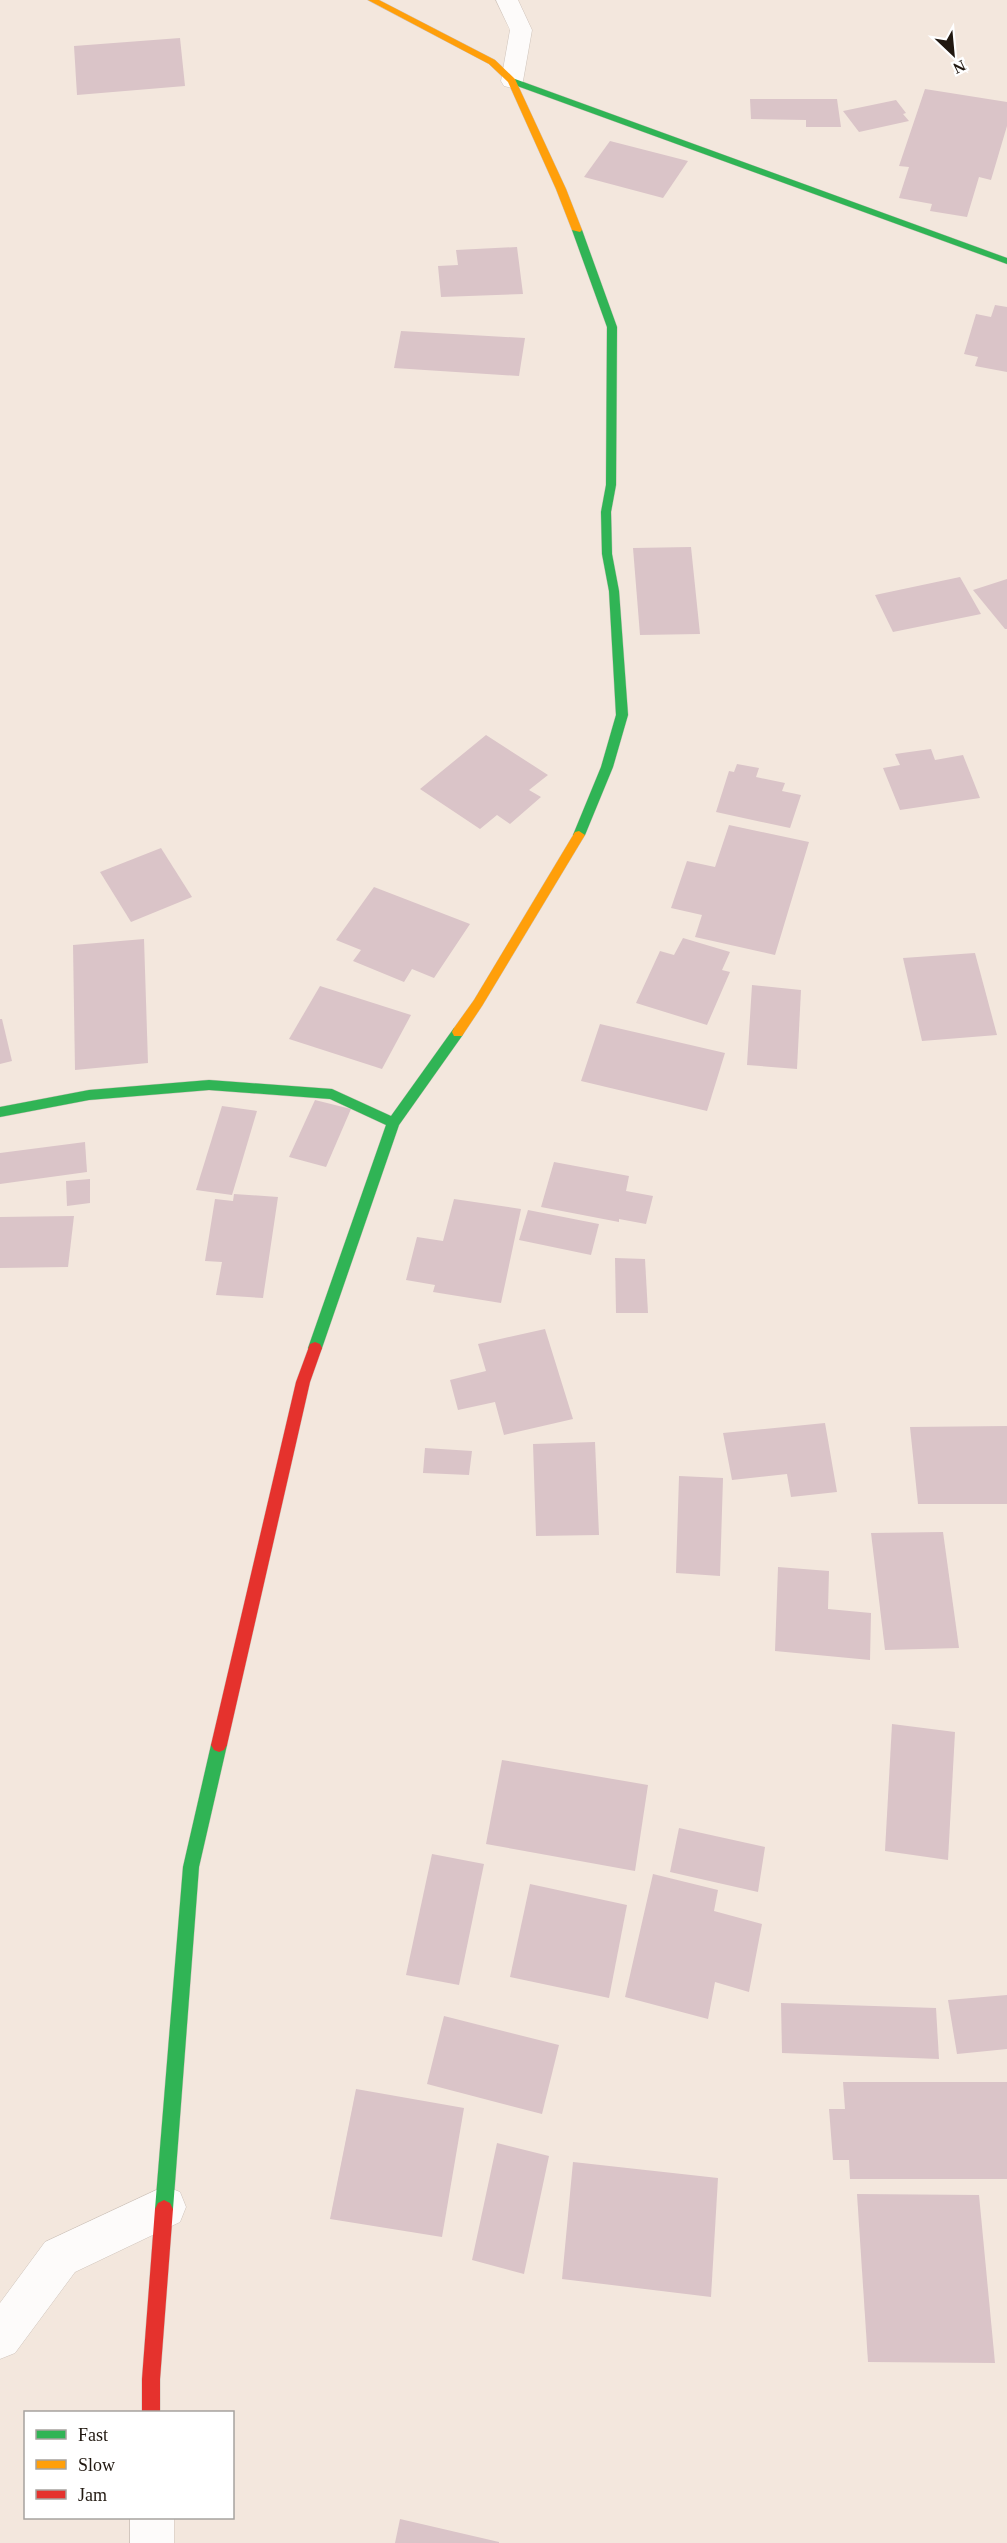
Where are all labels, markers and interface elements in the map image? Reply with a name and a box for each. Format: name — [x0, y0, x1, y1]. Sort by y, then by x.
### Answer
north arrow — [923, 24, 983, 84]
text: N — [950, 57, 968, 77]
legend — [24, 2411, 234, 2519]
text: Fast — [78, 2425, 108, 2445]
text: Slow — [78, 2455, 115, 2475]
text: Jam — [78, 2485, 107, 2505]

